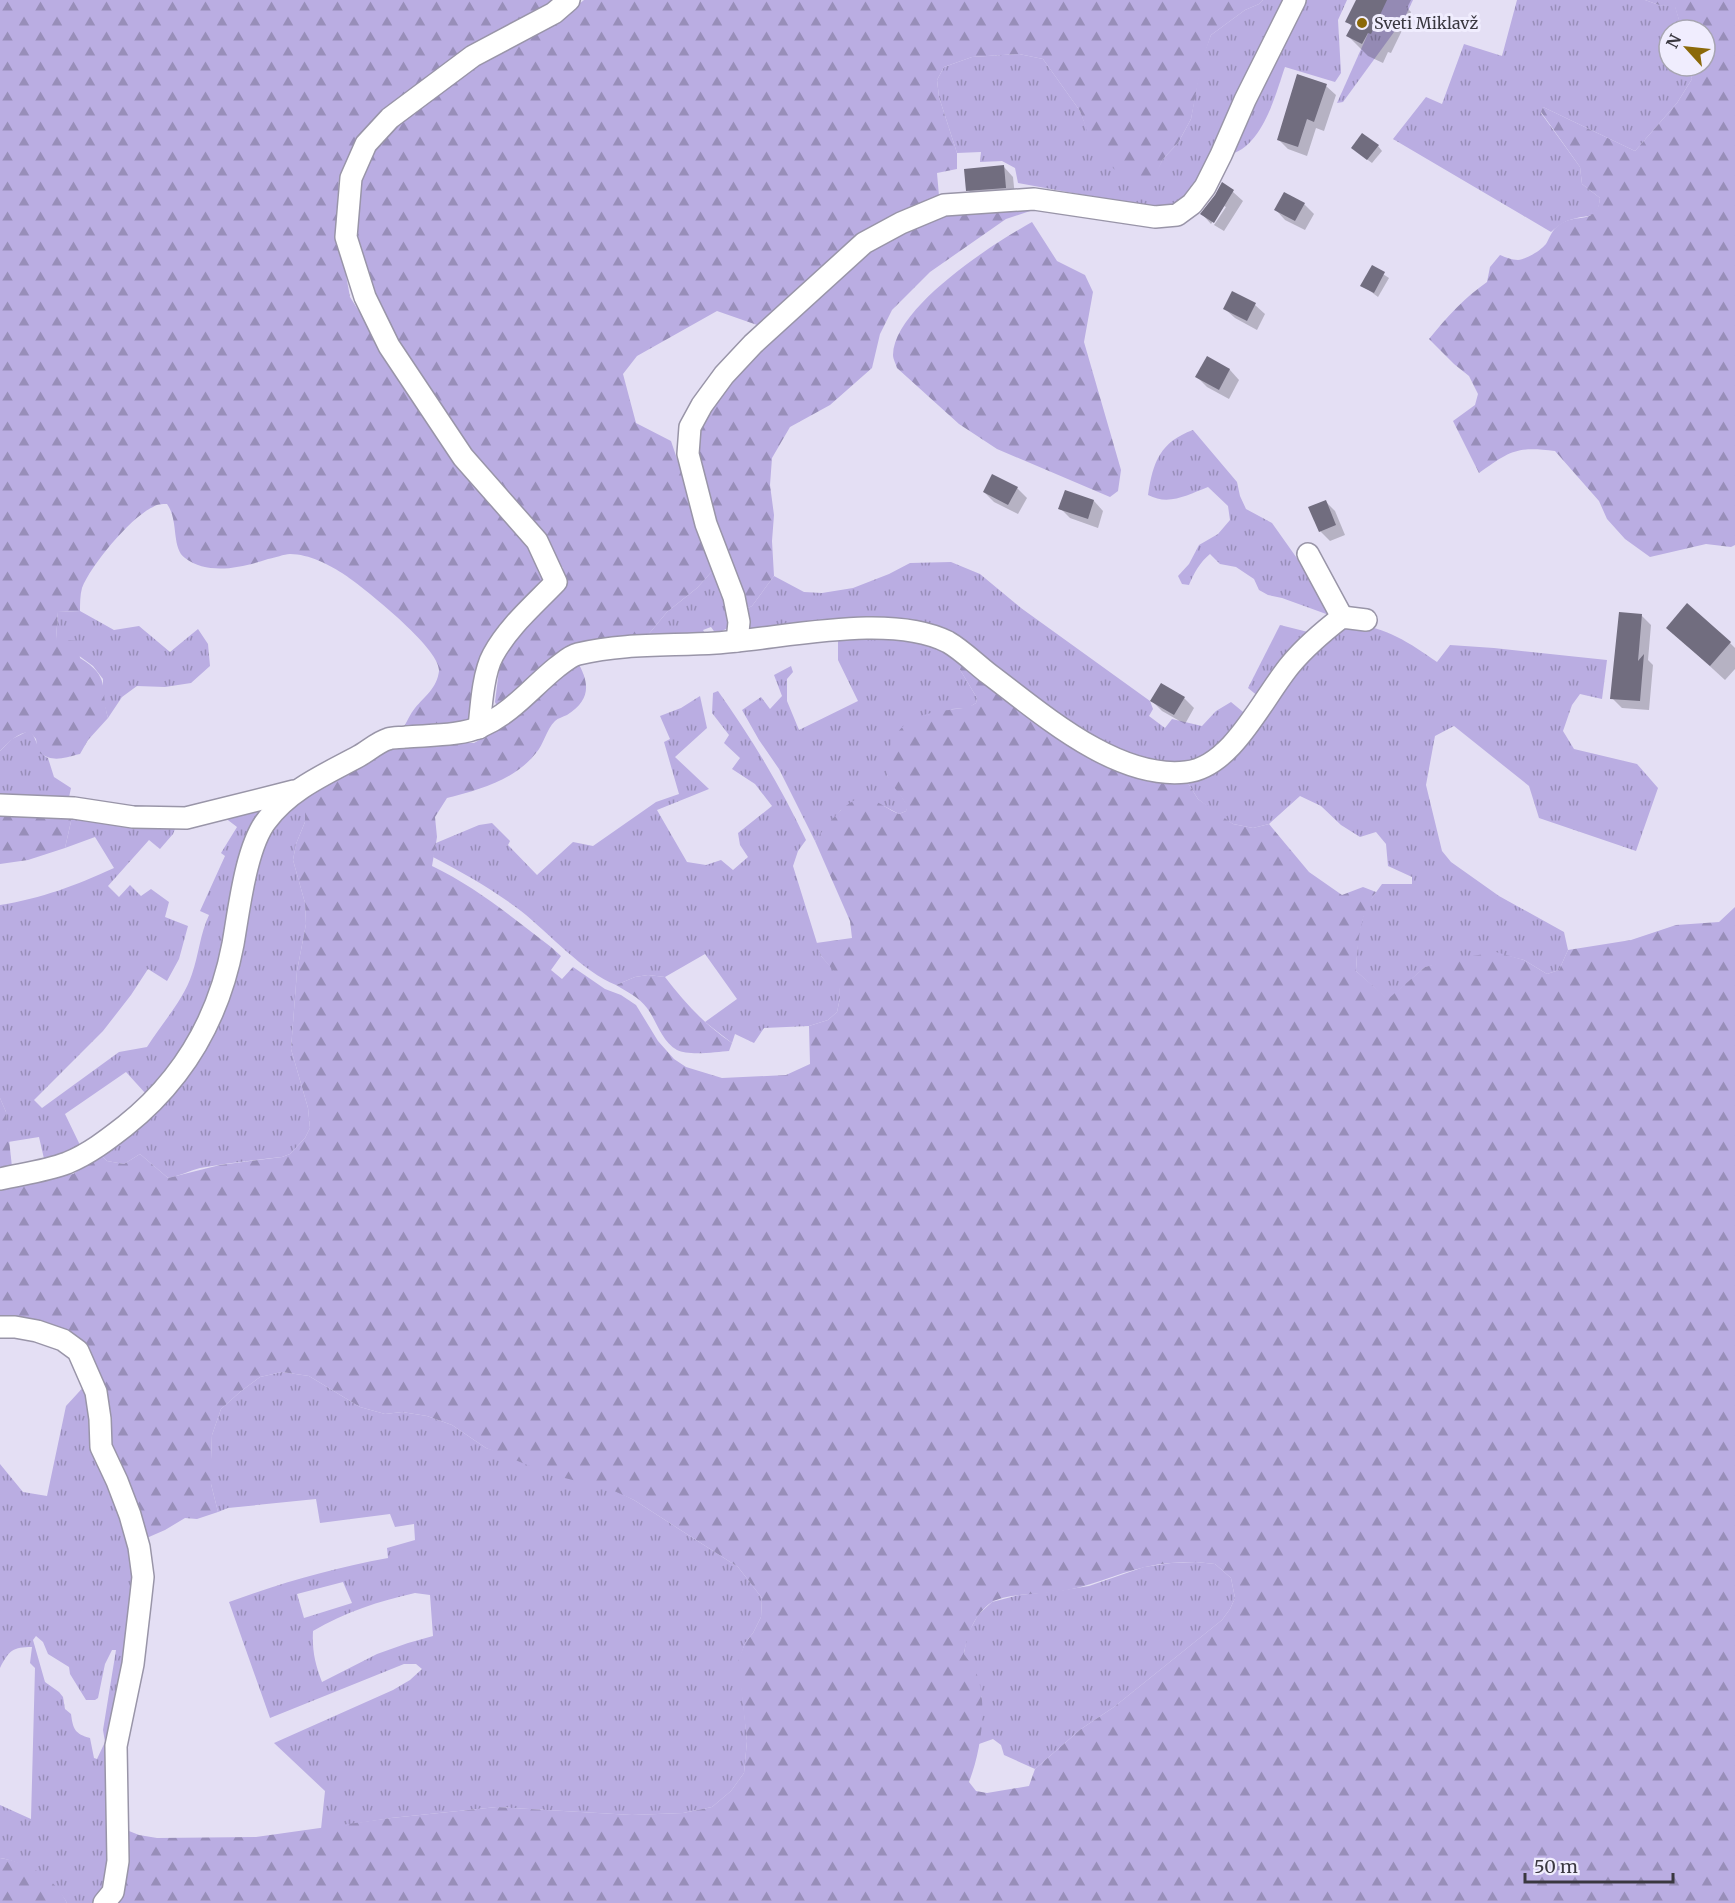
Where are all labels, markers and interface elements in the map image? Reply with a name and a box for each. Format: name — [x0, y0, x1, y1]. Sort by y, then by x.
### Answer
place label: Sveti Miklavž — [1374, 13, 1478, 33]
marker: Sveti Miklavž — [1355, 16, 1369, 30]
north arrow — [1657, 18, 1717, 78]
text: N — [1662, 31, 1686, 51]
scale bar — [1525, 1846, 1674, 1884]
text: 50 m — [1534, 1855, 1578, 1878]

